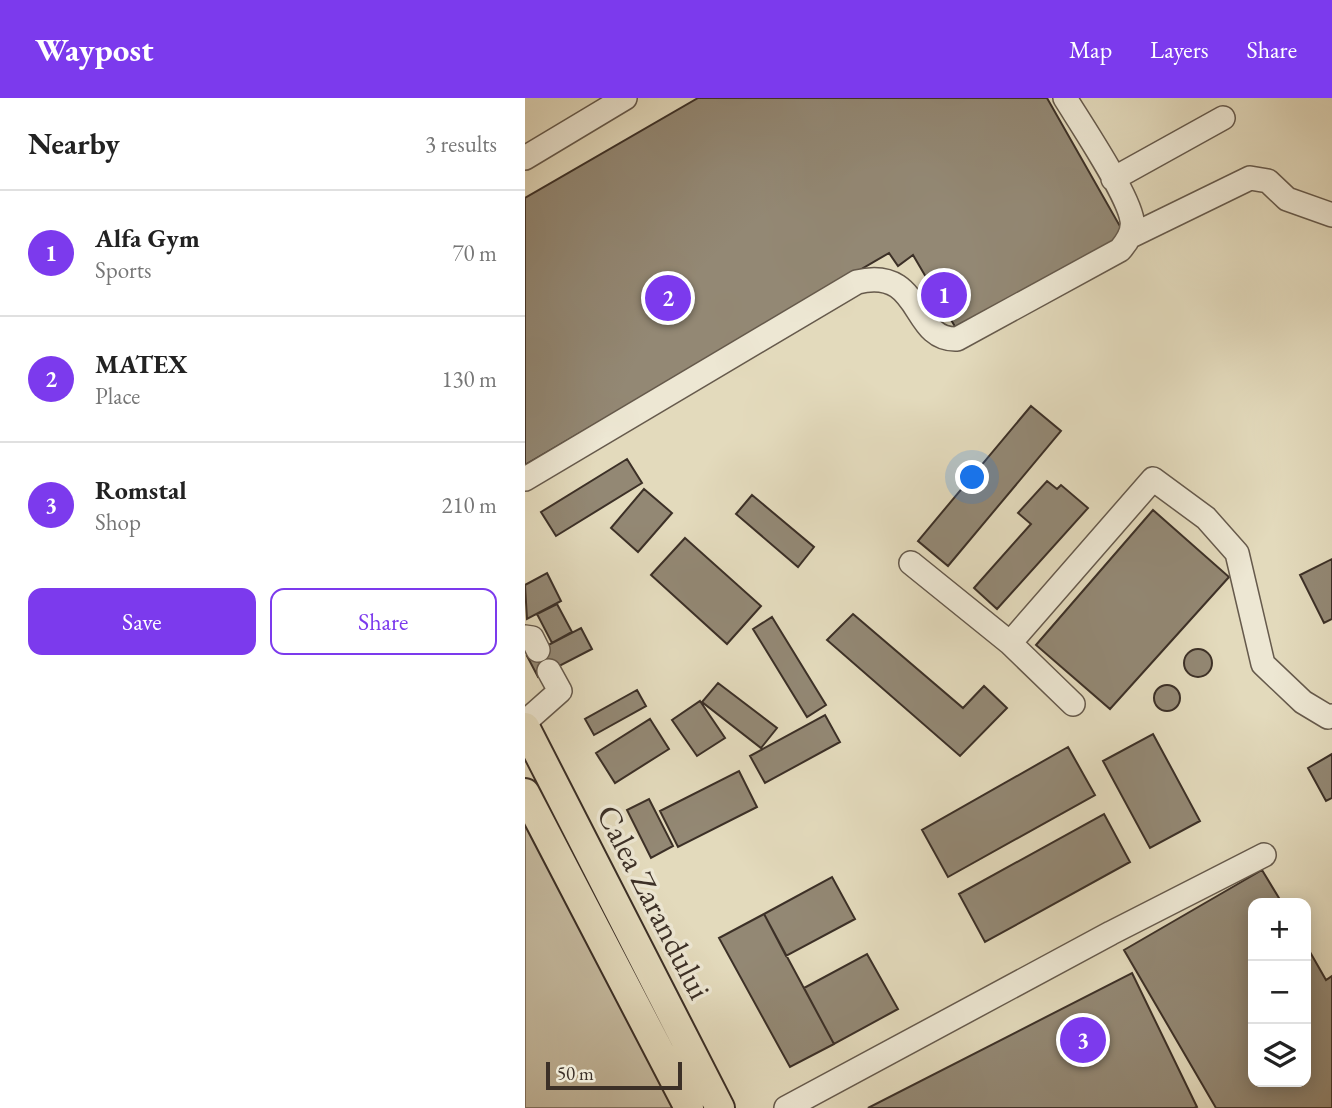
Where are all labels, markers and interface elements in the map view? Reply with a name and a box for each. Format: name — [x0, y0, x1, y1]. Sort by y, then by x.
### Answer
text: Waypost — [35, 28, 154, 71]
text: Map — [1069, 34, 1112, 65]
text: Layers — [1150, 34, 1209, 65]
text: Share — [1247, 34, 1297, 65]
text: Nearby — [28, 124, 120, 163]
text: 3 results — [425, 129, 497, 159]
text: Alfa Gym — [95, 221, 200, 255]
text: 1 — [45, 238, 57, 268]
text: 70 m — [452, 238, 497, 268]
text: Sports — [95, 255, 151, 285]
pin: 1 — [921, 269, 967, 321]
pin: 2 — [645, 272, 691, 324]
text: MATEX — [95, 347, 188, 381]
text: 2 — [45, 364, 57, 394]
text: 130 m — [441, 364, 497, 394]
text: Place — [95, 381, 140, 411]
your location — [955, 460, 989, 494]
text: Romstal — [95, 473, 187, 507]
text: 3 — [45, 490, 57, 520]
text: 210 m — [441, 490, 497, 520]
text: Shop — [95, 507, 141, 537]
button: Save — [28, 588, 256, 655]
button: Share — [270, 588, 497, 655]
street label: Calea Zarandului — [587, 798, 721, 1006]
map controls — [1248, 898, 1311, 1087]
button: + — [1248, 898, 1311, 961]
button: − — [1248, 961, 1311, 1024]
pin: 3 — [1060, 1014, 1106, 1066]
button: layers — [1248, 1024, 1311, 1087]
scale bar — [546, 1059, 683, 1091]
text: 50 m — [557, 1061, 594, 1086]

